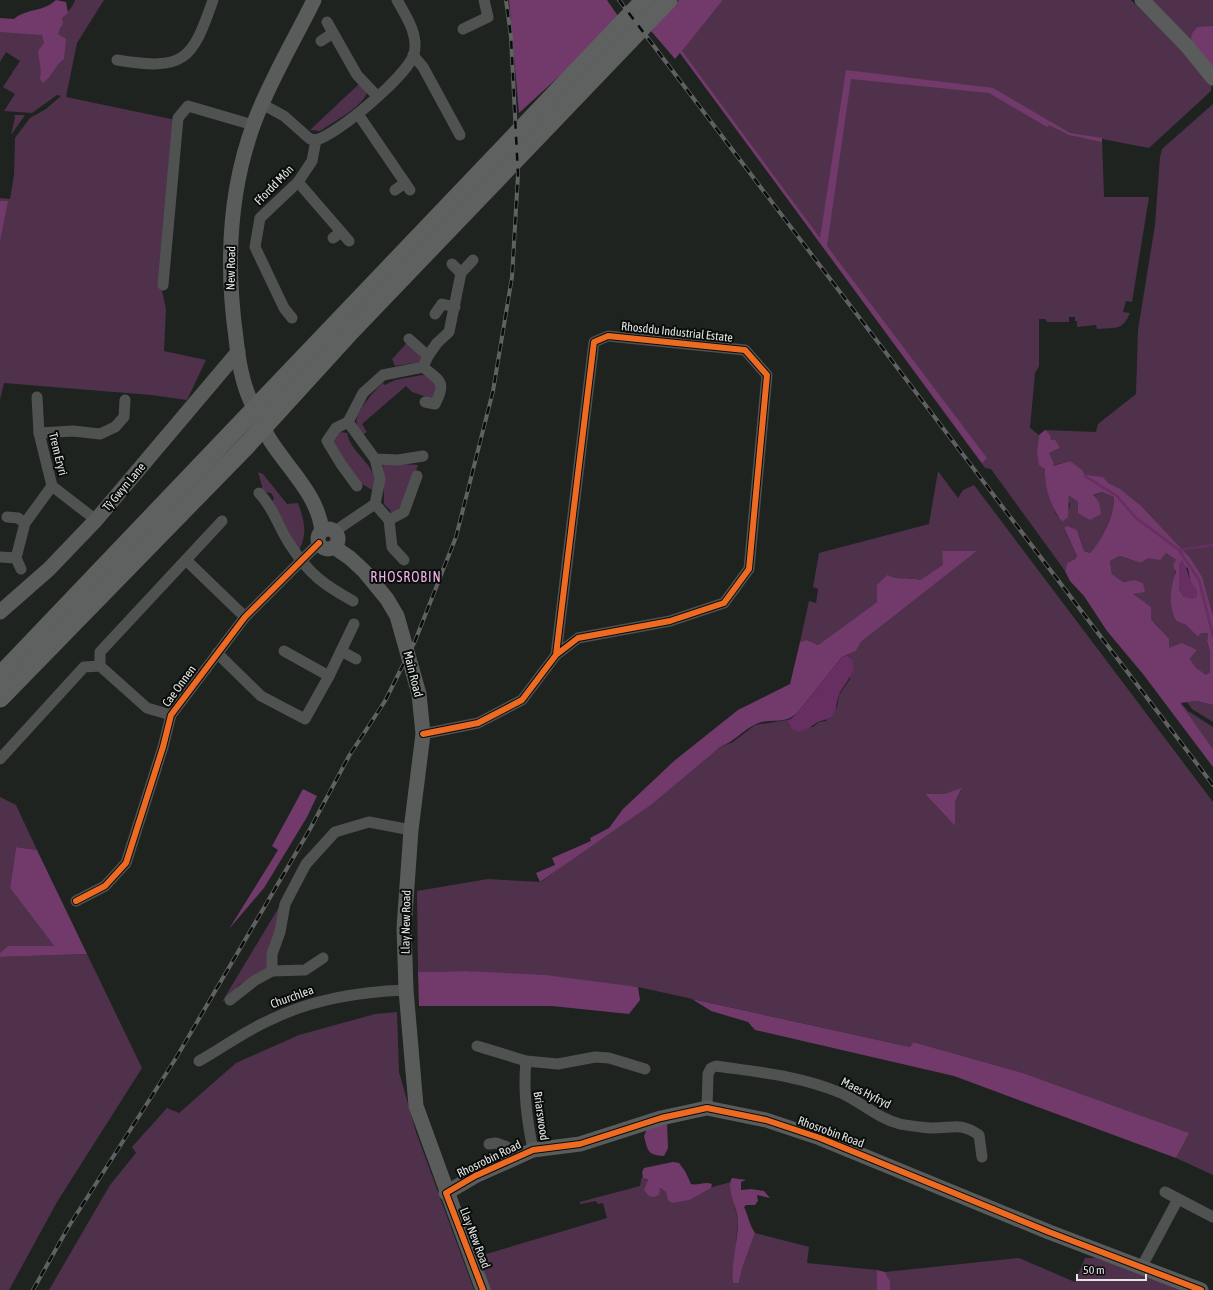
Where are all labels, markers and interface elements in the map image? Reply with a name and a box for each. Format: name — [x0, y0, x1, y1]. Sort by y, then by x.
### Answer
street label: Ffordd Môn — [252, 162, 296, 208]
street label: New Road — [224, 246, 238, 290]
street label: Rhosddu Industrial Estate — [620, 319, 734, 345]
street label: Trem Eryri — [46, 431, 70, 477]
street label: Tŷ Gwyn Lane — [100, 460, 148, 514]
district label: RHOSROBIN — [370, 569, 442, 585]
street label: Main Road — [401, 650, 425, 698]
street label: Cae Onnen — [159, 662, 199, 710]
street label: Llay New Road — [398, 890, 414, 954]
street label: Churchlea — [269, 983, 315, 1011]
street label: Maes Hyfryd — [839, 1074, 893, 1112]
street label: Briarswood — [531, 1091, 551, 1141]
street label: Rhosrobin Road — [796, 1114, 866, 1150]
street label: Rhosrobin Road — [455, 1137, 523, 1181]
street label: Llay New Road — [457, 1206, 493, 1270]
scale bar — [1077, 1256, 1146, 1282]
text: 50 m — [1083, 1263, 1105, 1277]

